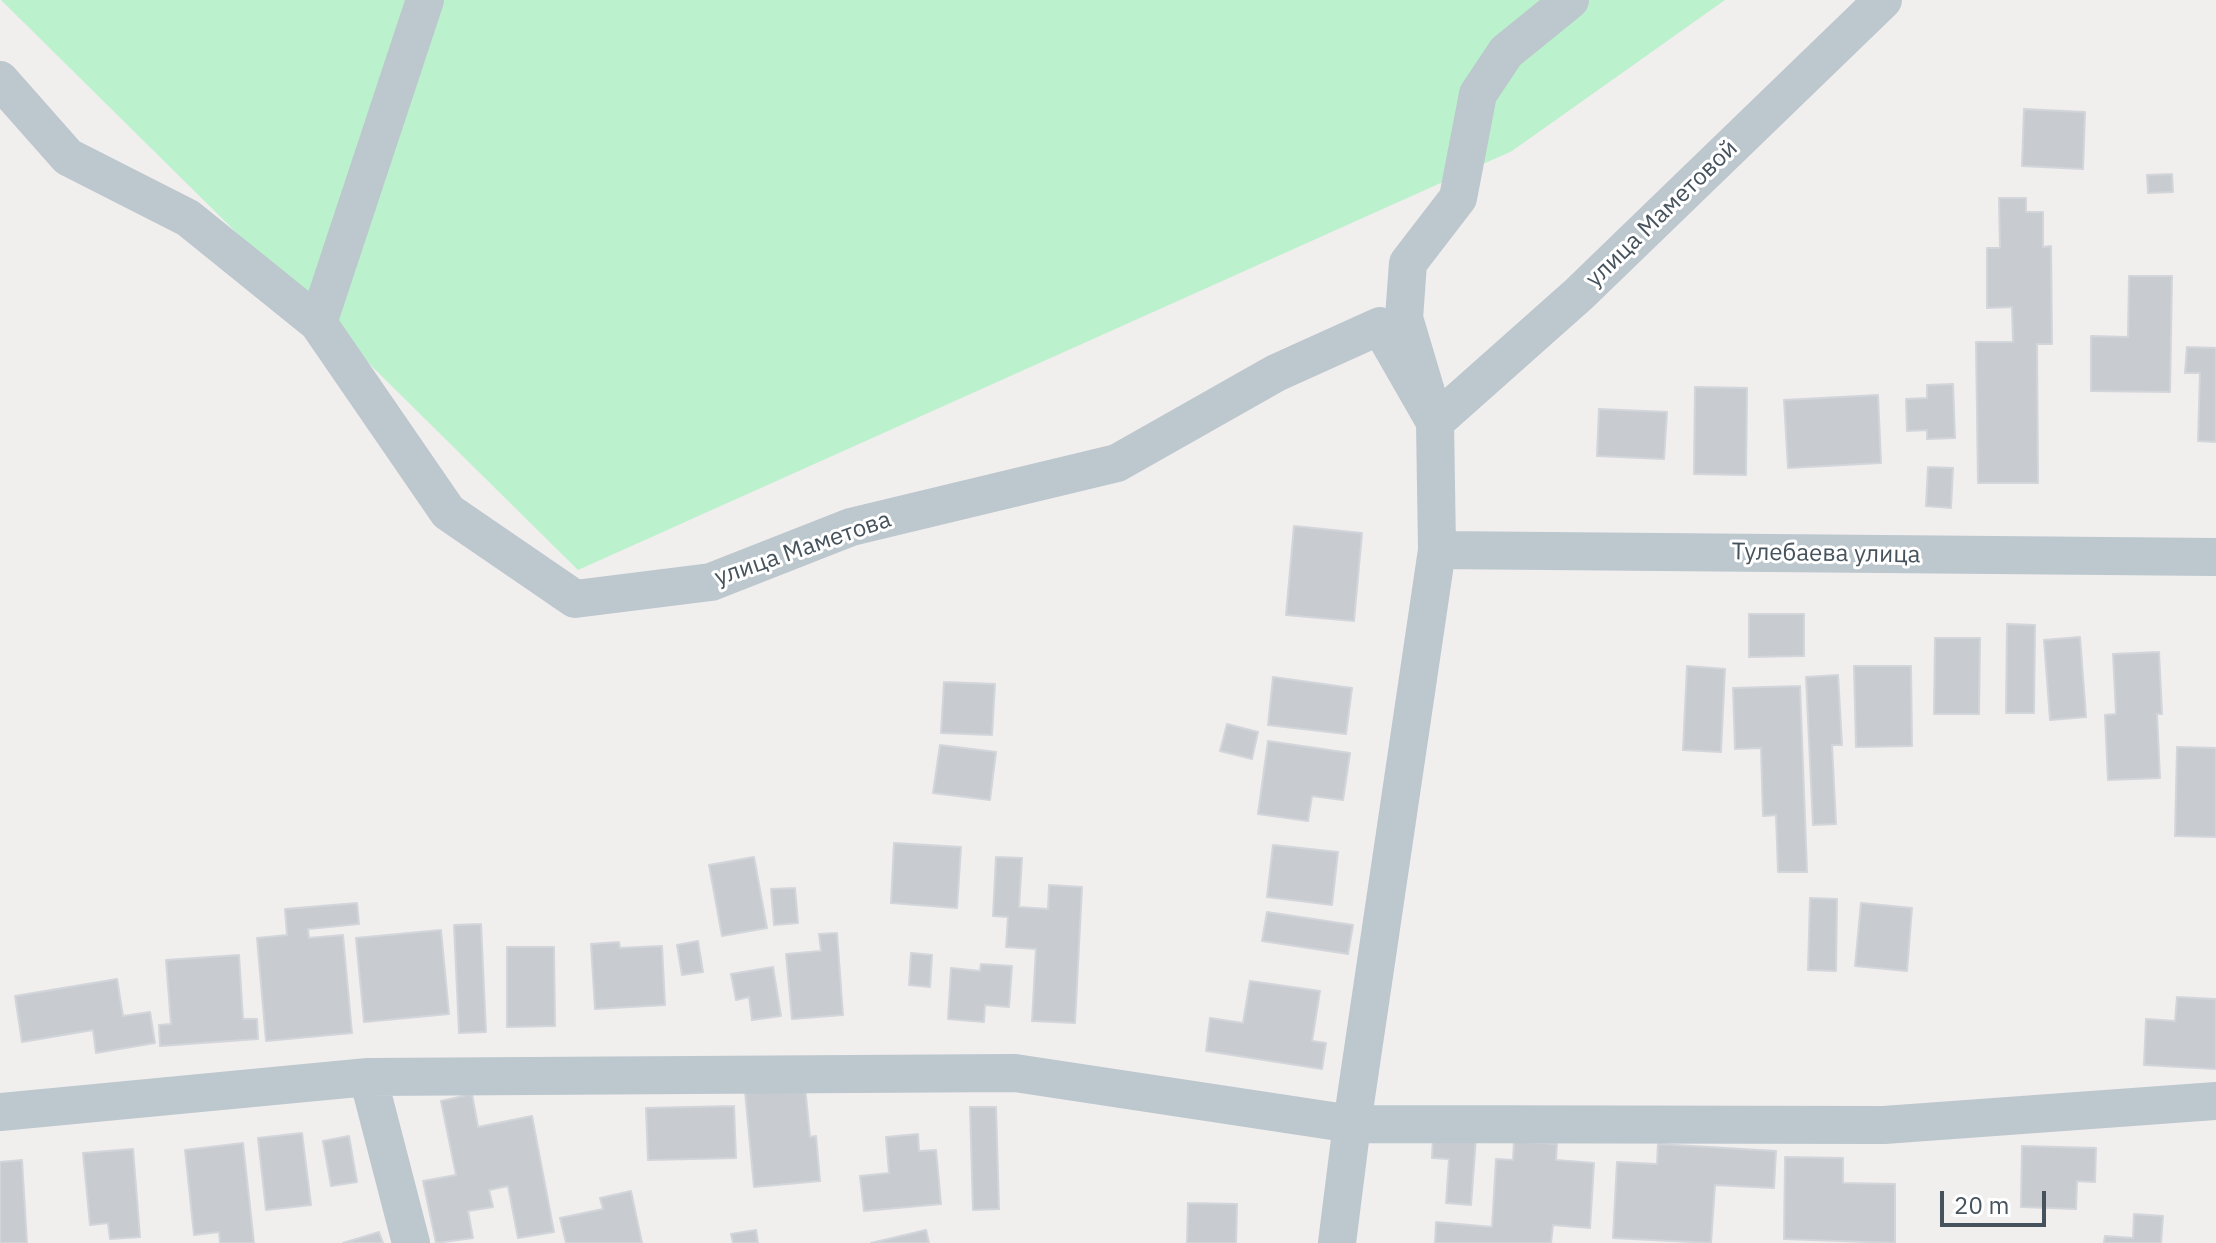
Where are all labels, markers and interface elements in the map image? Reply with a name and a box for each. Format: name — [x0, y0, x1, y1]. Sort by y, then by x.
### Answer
street label: улица Маметовой — [1580, 134, 1744, 294]
street label: улица Маметова — [711, 505, 895, 593]
street label: Тулебаева улица — [1731, 538, 1921, 570]
scale bar — [1944, 1175, 2050, 1225]
text: 20 m — [1954, 1189, 2009, 1221]

